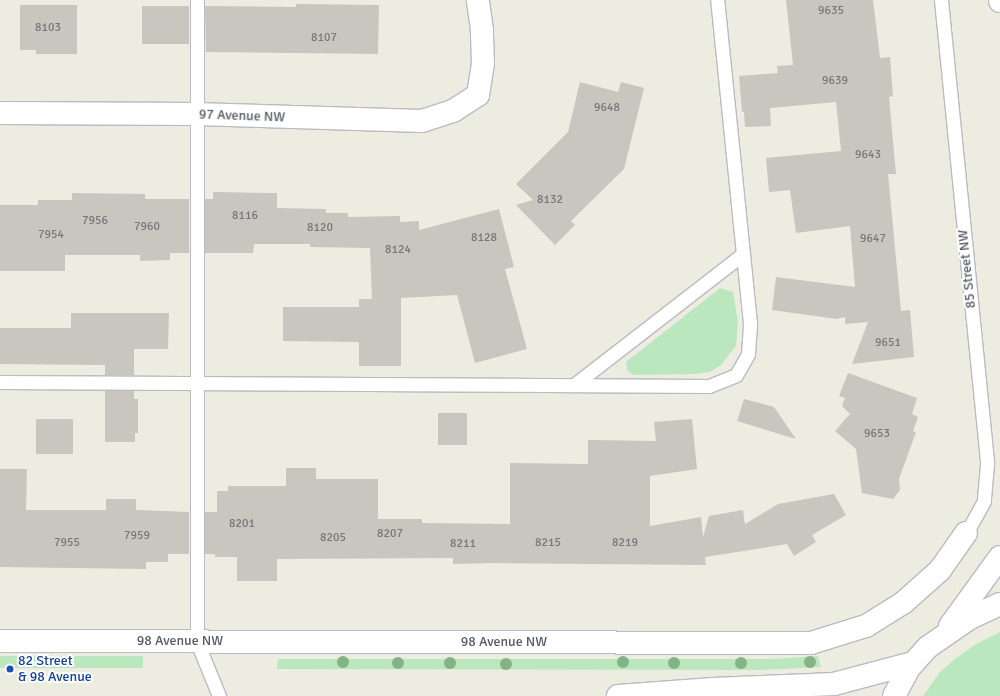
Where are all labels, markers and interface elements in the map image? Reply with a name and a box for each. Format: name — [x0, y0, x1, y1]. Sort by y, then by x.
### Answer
house number: 9635 — [818, 4, 844, 18]
house number: 8103 — [35, 21, 61, 35]
house number: 8107 — [311, 31, 337, 45]
house number: 9639 — [822, 74, 848, 88]
house number: 9648 — [594, 101, 620, 115]
street label: 97 Avenue NW — [198, 106, 286, 126]
house number: 9643 — [855, 148, 881, 162]
house number: 8132 — [537, 193, 563, 207]
house number: 8116 — [232, 209, 258, 223]
house number: 7956 — [82, 214, 108, 228]
house number: 7960 — [134, 220, 160, 234]
house number: 8120 — [307, 221, 333, 235]
house number: 7954 — [38, 228, 64, 242]
street label: 85 Street NW — [955, 229, 979, 309]
house number: 8128 — [471, 231, 497, 245]
house number: 9647 — [860, 232, 886, 246]
house number: 8124 — [385, 243, 411, 257]
house number: 9651 — [875, 336, 901, 350]
house number: 9653 — [864, 427, 890, 441]
house number: 8201 — [229, 517, 255, 531]
house number: 8207 — [377, 527, 403, 541]
house number: 7959 — [124, 529, 150, 543]
house number: 8205 — [320, 531, 346, 545]
house number: 7955 — [54, 536, 80, 550]
house number: 8215 — [535, 536, 561, 550]
house number: 8219 — [612, 536, 638, 550]
house number: 8211 — [450, 537, 476, 551]
street label: 98 Avenue NW — [137, 633, 223, 649]
street label: 98 Avenue NW — [461, 634, 547, 650]
place label: 82 Street & 98 Avenue — [18, 653, 92, 686]
marker: 82 Street & 98 Avenue — [5, 664, 15, 674]

